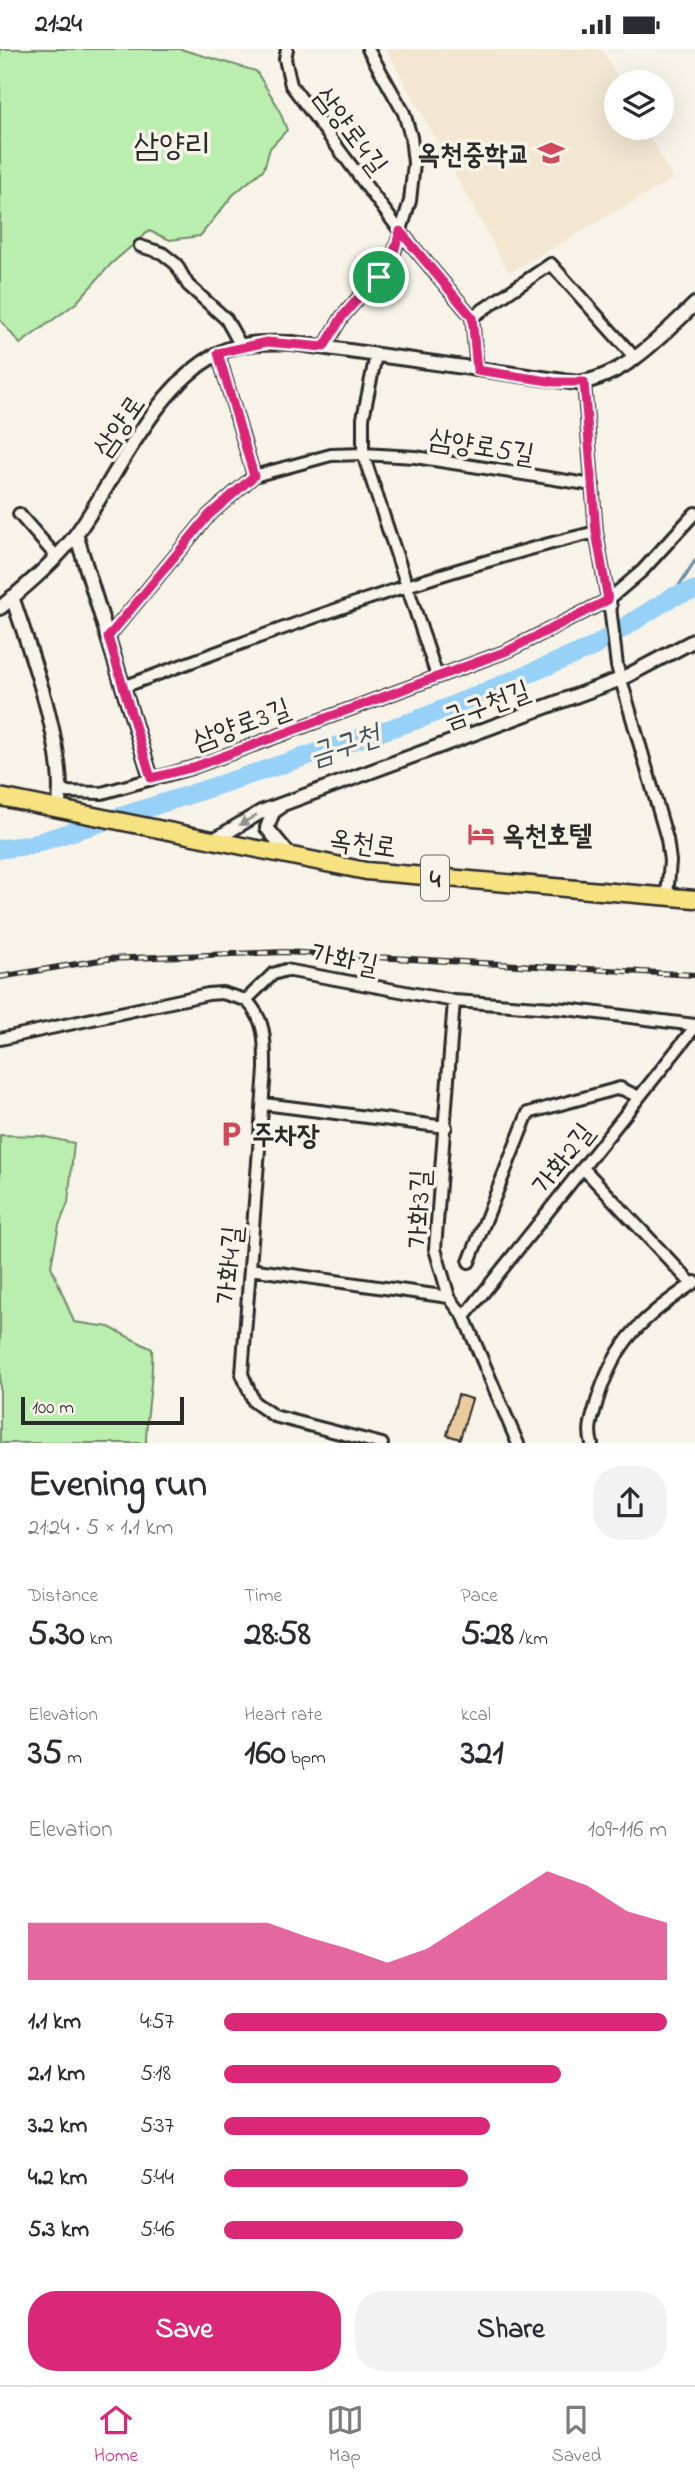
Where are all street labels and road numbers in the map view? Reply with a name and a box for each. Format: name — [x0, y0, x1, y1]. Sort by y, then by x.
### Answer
street label: 삼양로4길 — [302, 79, 396, 185]
street label: 삼양로 — [85, 388, 157, 466]
street label: 삼양로5길 — [426, 420, 537, 477]
street label: 금구천길 — [438, 672, 537, 741]
street label: 삼양로3길 — [187, 690, 297, 763]
street label: 옥천로 — [326, 820, 399, 870]
road number: 4 — [421, 855, 449, 901]
street label: 가화길 — [307, 935, 381, 988]
street label: 가화2길 — [524, 1115, 606, 1205]
street label: 가화3길 — [400, 1169, 443, 1249]
street label: 가화4길 — [208, 1224, 255, 1307]

